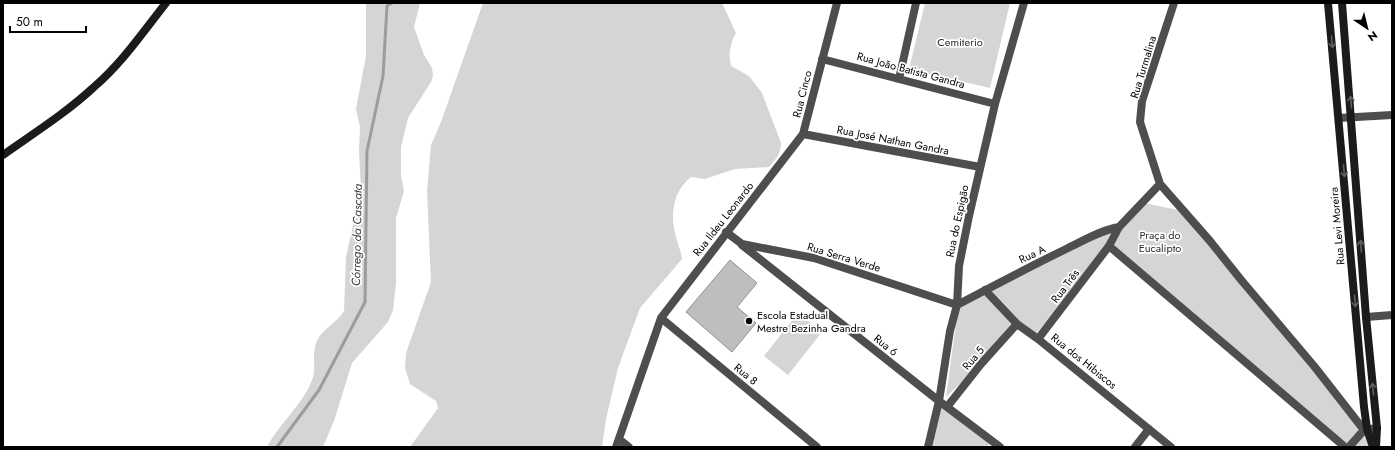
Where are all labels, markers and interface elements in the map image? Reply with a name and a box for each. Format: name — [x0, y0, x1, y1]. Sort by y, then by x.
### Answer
scale bar — [10, 8, 86, 34]
north arrow — [1347, 8, 1387, 48]
text: 50 m — [16, 13, 43, 31]
text: N — [1365, 27, 1381, 45]
park label: Cemiterio — [937, 34, 983, 50]
street label: Rua Turmalina — [1126, 34, 1160, 100]
one-way arrow — [1328, 35, 1335, 48]
street label: Rua João Batista Gandra — [855, 48, 967, 92]
street label: Rua Cinco — [788, 69, 816, 119]
one-way arrow — [1347, 96, 1354, 109]
street label: Rua José Nathan Gandra — [835, 121, 951, 159]
one-way arrow — [1340, 164, 1347, 177]
street label: Rua Ildeu Leonardo — [689, 178, 757, 260]
water label: Córrego da Cascata — [347, 183, 367, 286]
street label: Rua do Espigão — [942, 183, 972, 259]
street label: Rua Levi Moreira — [1326, 186, 1348, 266]
park label: Praça do Eucalipto — [1139, 227, 1181, 256]
street label: Rua Serra Verde — [805, 238, 883, 276]
street label: Rua A — [1016, 240, 1049, 267]
one-way arrow — [1358, 240, 1365, 253]
street label: Rua Três — [1047, 265, 1083, 306]
one-way arrow — [1351, 294, 1358, 307]
place label: Escola Estadual Mestre Bezinha Gandra — [757, 307, 866, 336]
marker: Escola Estadual Mestre Bezinha Gandra — [744, 316, 754, 326]
street label: Rua dos Hibiscos — [1048, 329, 1121, 393]
street label: Rua 6 — [871, 330, 901, 360]
street label: Rua 5 — [958, 343, 988, 373]
street label: Rua 8 — [731, 359, 761, 389]
one-way arrow — [1370, 383, 1377, 396]

